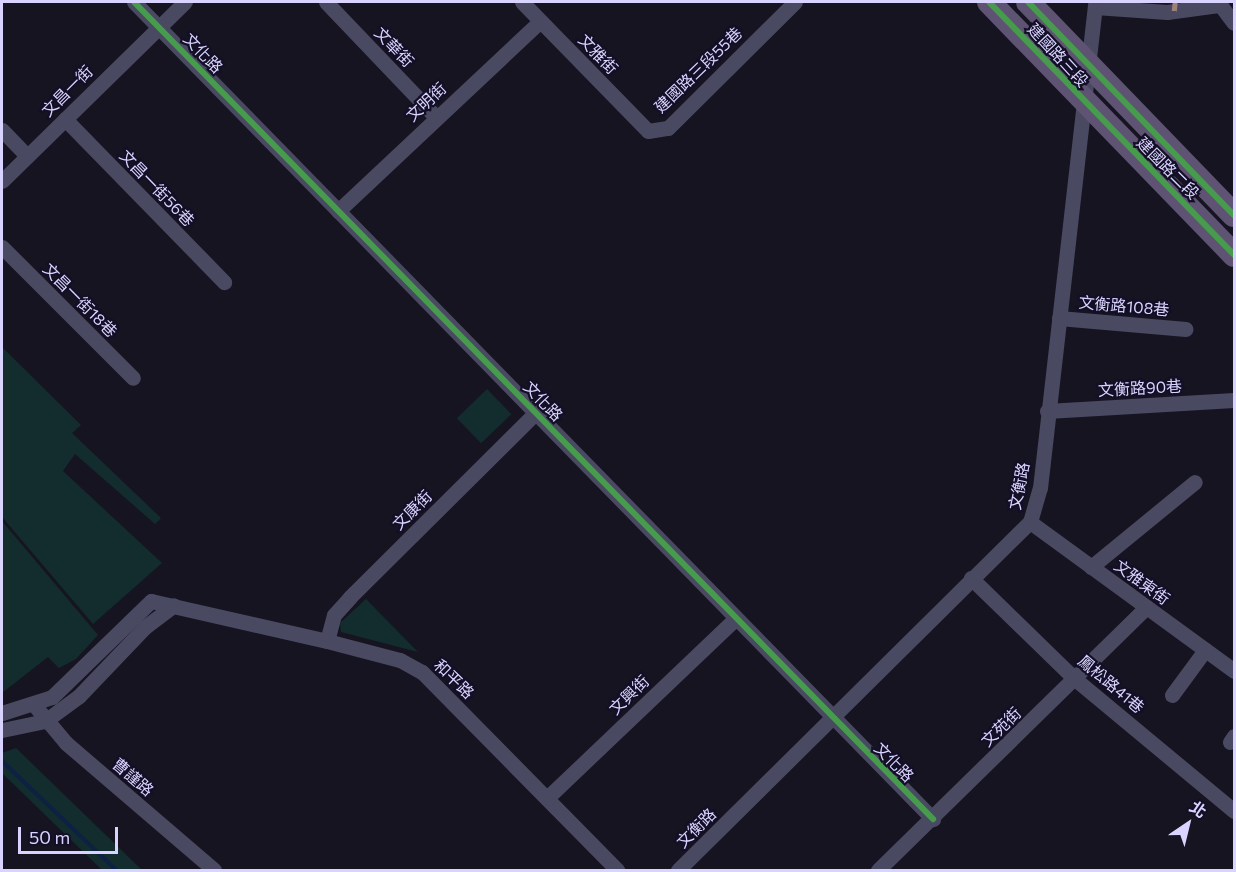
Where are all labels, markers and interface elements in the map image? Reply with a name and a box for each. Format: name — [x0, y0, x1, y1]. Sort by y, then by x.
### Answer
street label: 建國路三段 — [1024, 19, 1092, 91]
street label: 文華街 — [370, 23, 418, 71]
street label: 建國路三段55巷 — [650, 23, 746, 117]
street label: 文化路 — [179, 29, 227, 77]
street label: 文雅街 — [574, 30, 622, 78]
street label: 文昌一街 — [38, 62, 96, 120]
street label: 文明街 — [402, 79, 450, 125]
street label: 建國路二段 — [1133, 133, 1203, 203]
street label: 文昌一街56巷 — [116, 146, 198, 230]
street label: 文昌一街18巷 — [39, 259, 121, 341]
street label: 文衡路108巷 — [1078, 292, 1170, 320]
street label: 文衡路90巷 — [1097, 376, 1183, 400]
street label: 文化路 — [519, 377, 567, 425]
street label: 文衡路 — [1005, 461, 1033, 511]
street label: 文康街 — [388, 486, 436, 534]
street label: 文雅東街 — [1110, 555, 1174, 609]
street label: 鳳松路41巷 — [1074, 651, 1148, 717]
street label: 和平路 — [430, 655, 478, 703]
street label: 文興街 — [605, 671, 653, 719]
street label: 文苑街 — [977, 703, 1025, 751]
street label: 文化路 — [870, 738, 918, 786]
street label: 曹謹路 — [109, 754, 157, 800]
north arrow — [1158, 794, 1218, 854]
text: 北 — [1187, 796, 1211, 821]
street label: 文衡路 — [672, 804, 720, 852]
scale bar — [21, 815, 122, 853]
text: 50 m — [29, 826, 70, 848]

